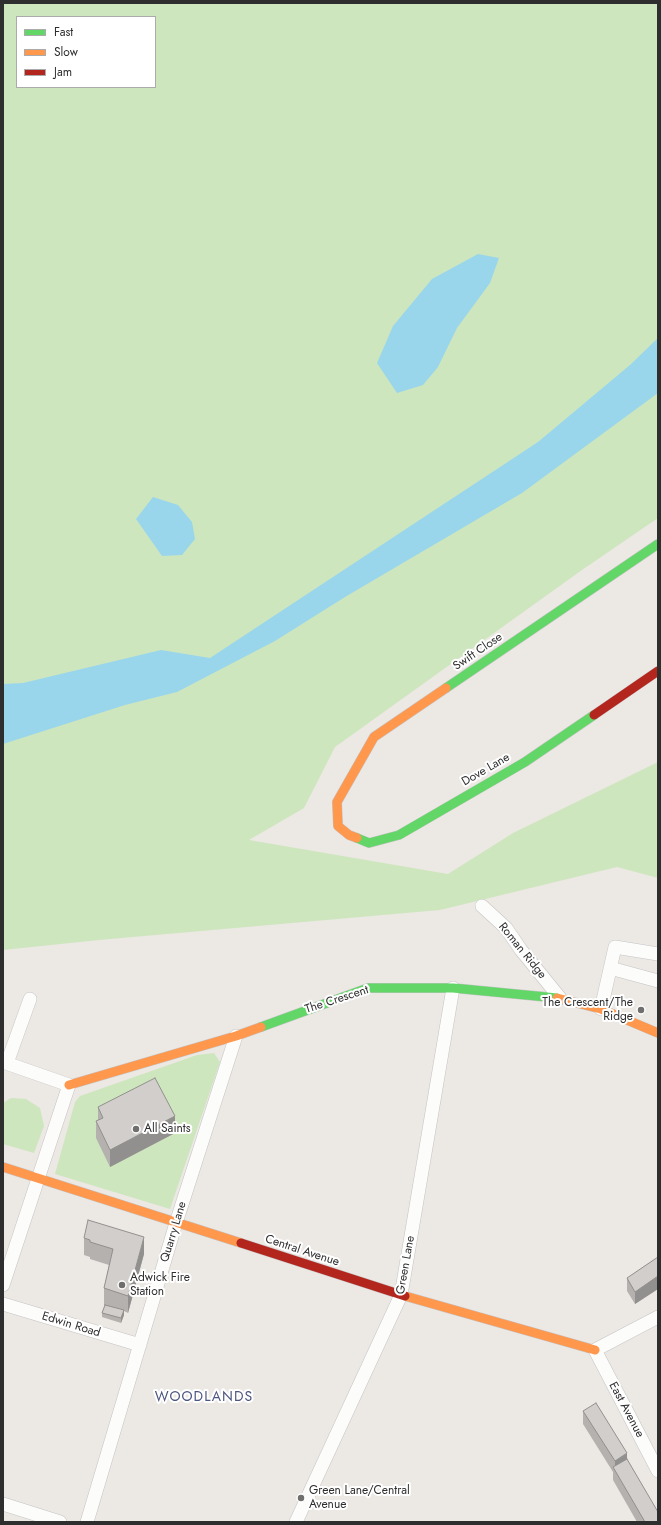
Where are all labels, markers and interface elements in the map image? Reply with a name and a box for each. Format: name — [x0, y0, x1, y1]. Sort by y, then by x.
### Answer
legend — [16, 16, 156, 88]
text: Fast — [54, 23, 73, 41]
text: Slow — [54, 43, 78, 61]
text: Jam — [54, 63, 72, 81]
street label: Swift Close — [451, 630, 505, 674]
street label: Dove Lane — [459, 750, 513, 790]
street label: Roman Ridge — [495, 920, 549, 982]
street label: The Crescent — [303, 983, 371, 1017]
place label: The Crescent/The Ridge — [542, 996, 633, 1024]
marker: The Crescent/The Ridge — [636, 1005, 646, 1015]
place label: All Saints — [144, 1122, 191, 1136]
marker: All Saints — [131, 1124, 141, 1134]
street label: Quarry Lane — [158, 1200, 190, 1264]
street label: Central Avenue — [263, 1232, 341, 1270]
street label: Green Lane — [394, 1235, 418, 1295]
place label: Adwick Fire Station — [130, 1271, 190, 1299]
marker: Adwick Fire Station — [117, 1280, 127, 1290]
street label: Edwin Road — [40, 1309, 102, 1341]
street label: East Avenue — [605, 1380, 647, 1440]
district label: WOODLANDS — [155, 1390, 253, 1406]
place label: Green Lane/Central Avenue — [309, 1484, 410, 1512]
marker: Green Lane/Central Avenue — [296, 1493, 306, 1503]

